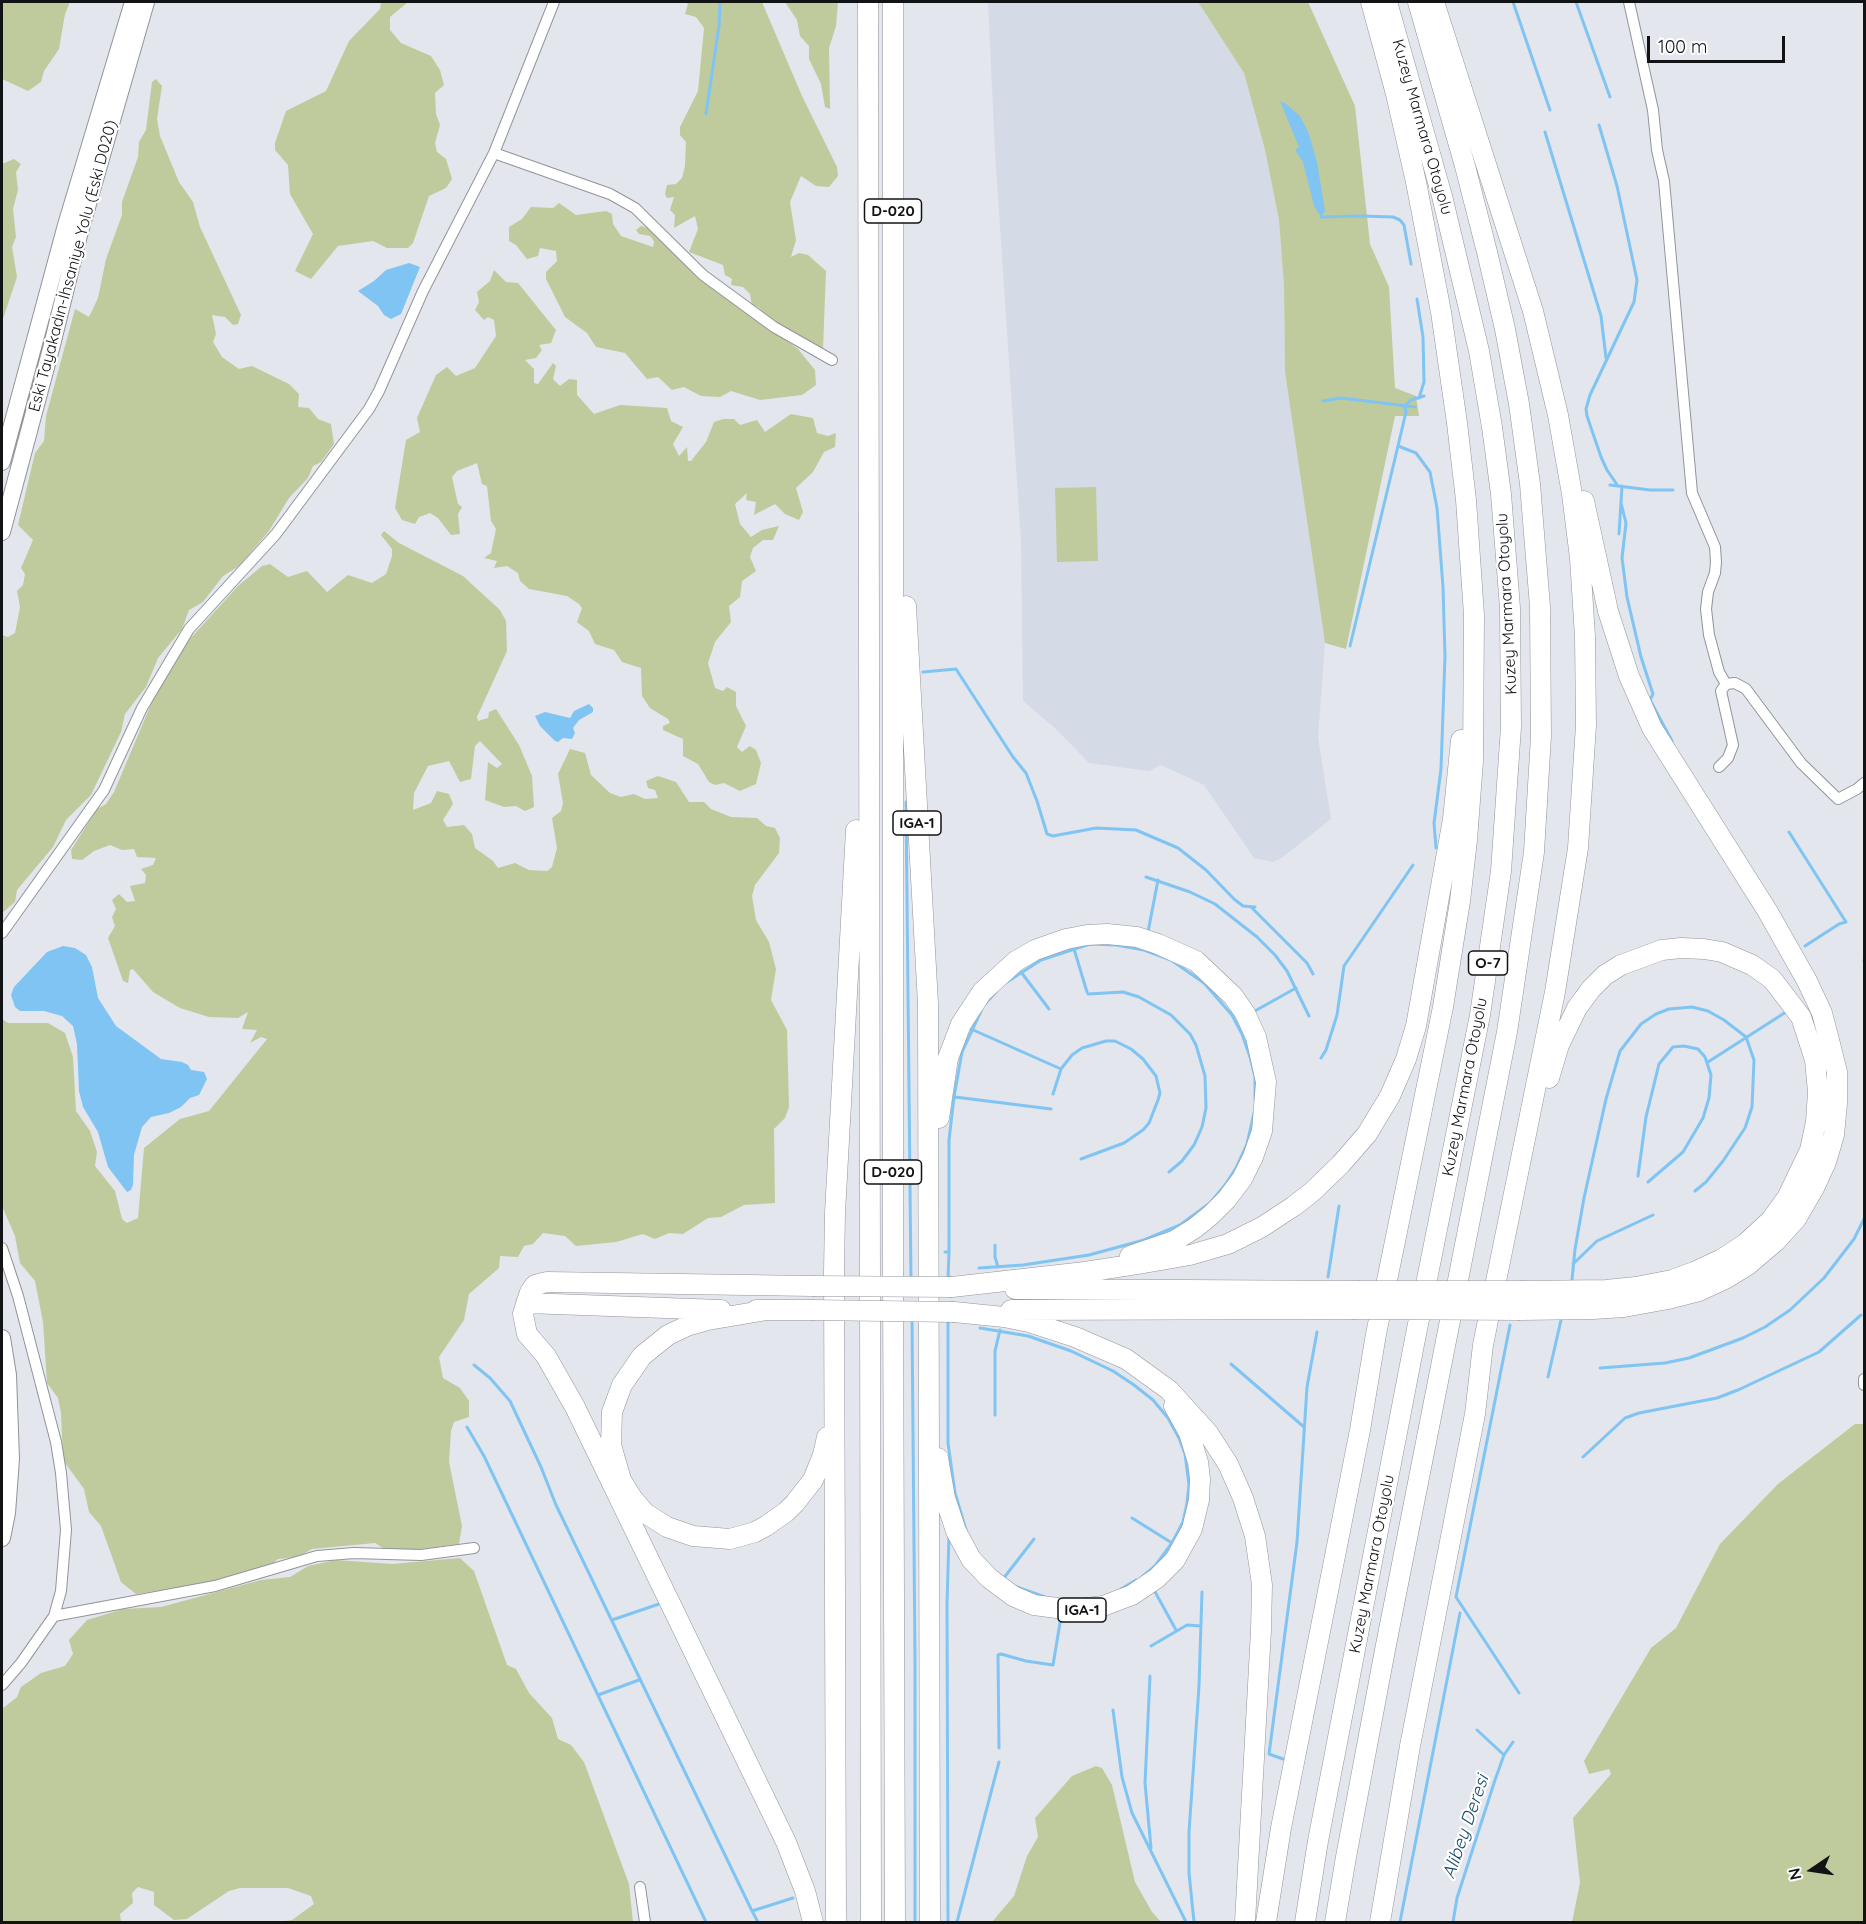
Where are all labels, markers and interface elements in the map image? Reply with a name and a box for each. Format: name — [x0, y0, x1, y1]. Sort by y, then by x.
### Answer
scale bar — [1650, 24, 1788, 62]
text: 100 m — [1658, 35, 1707, 58]
street label: Kuzey Marmara Otoyolu — [1388, 37, 1456, 217]
street label: Eski Tayakadın-İhsaniye Yolu (Eski D020) — [25, 118, 121, 414]
road number: D-020 — [864, 199, 922, 223]
street label: Kuzey Marmara Otoyolu — [1493, 513, 1521, 695]
road number: IGA-1 — [893, 811, 941, 835]
road number: O-7 — [1468, 951, 1508, 975]
street label: Kuzey Marmara Otoyolu — [1438, 996, 1492, 1178]
road number: D-020 — [864, 1160, 922, 1184]
street label: Kuzey Marmara Otoyolu — [1345, 1473, 1399, 1655]
road number: IGA-1 — [1058, 1598, 1106, 1622]
water label: Alibey Deresi — [1438, 1772, 1494, 1882]
north arrow — [1782, 1840, 1842, 1900]
text: N — [1783, 1866, 1806, 1882]

